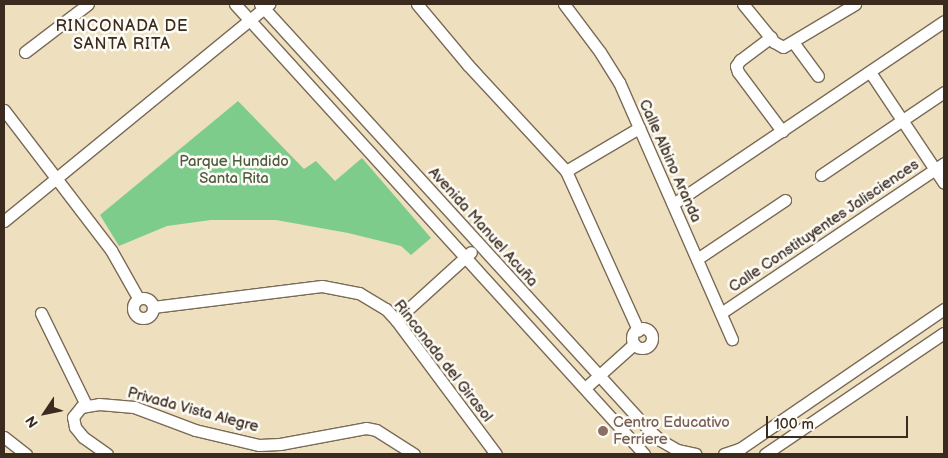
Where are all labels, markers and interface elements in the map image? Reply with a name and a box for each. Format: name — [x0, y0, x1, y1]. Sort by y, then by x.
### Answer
district label: RINCONADA DE SANTA RITA — [54, 17, 190, 55]
street label: Calle Albino Aranda — [635, 97, 705, 225]
park label: Parque Hundido Santa Rita — [179, 152, 289, 187]
street label: Calle Constituyentes Jalisciences — [725, 155, 923, 297]
street label: Avenida Manuel Acuña — [425, 164, 541, 290]
street label: Rinconada del Girasol — [390, 296, 496, 426]
street label: Privada Vista Alegre — [125, 384, 261, 436]
north arrow — [20, 388, 70, 438]
scale bar — [768, 406, 910, 438]
text: N — [22, 413, 42, 431]
place label: Centro Educativo Ferriere — [613, 413, 730, 448]
text: 100 m — [774, 415, 814, 434]
marker: Centro Educativo Ferriere — [597, 425, 609, 437]

